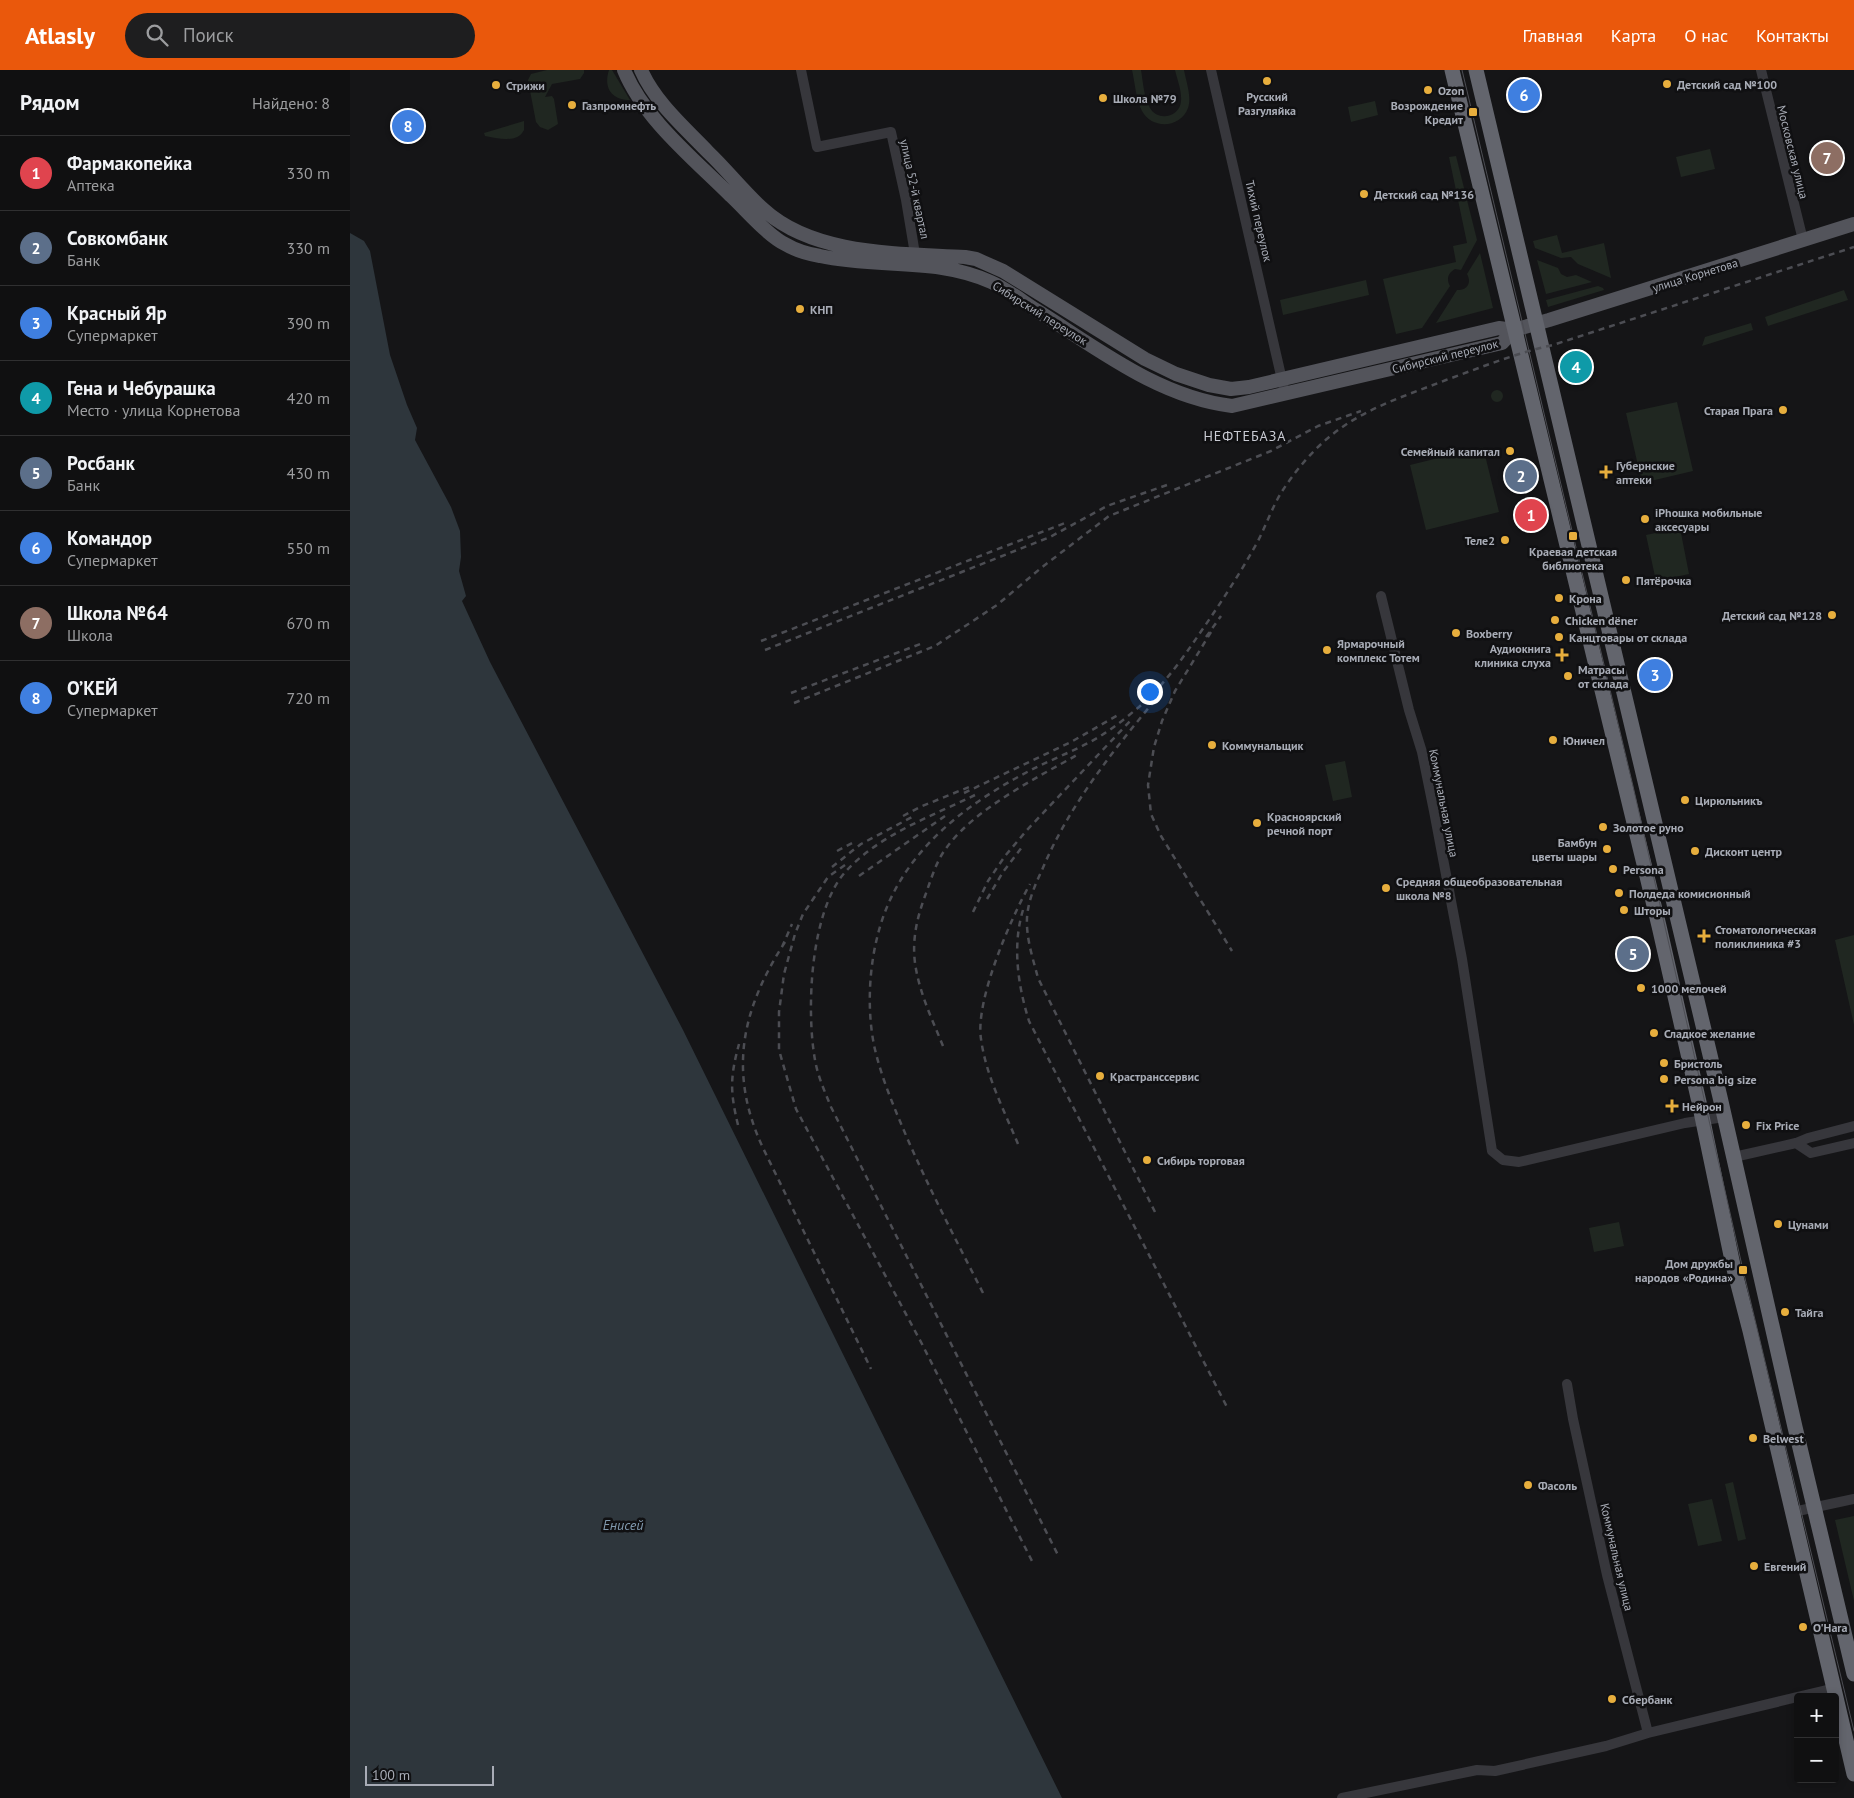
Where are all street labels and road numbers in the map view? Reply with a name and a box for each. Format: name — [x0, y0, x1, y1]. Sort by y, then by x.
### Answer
street label: Московская улица — [1774, 104, 1812, 200]
street label: улица 52-й квартал — [897, 138, 933, 240]
street label: Тихий переулок — [1242, 179, 1276, 263]
street label: улица Корнетова — [1650, 255, 1740, 295]
street label: Сибирский переулок — [990, 278, 1090, 348]
street label: Сибирский переулок — [1390, 335, 1500, 376]
street label: Коммунальная улица — [1426, 748, 1462, 858]
street label: Коммунальная улица — [1597, 1502, 1637, 1612]

